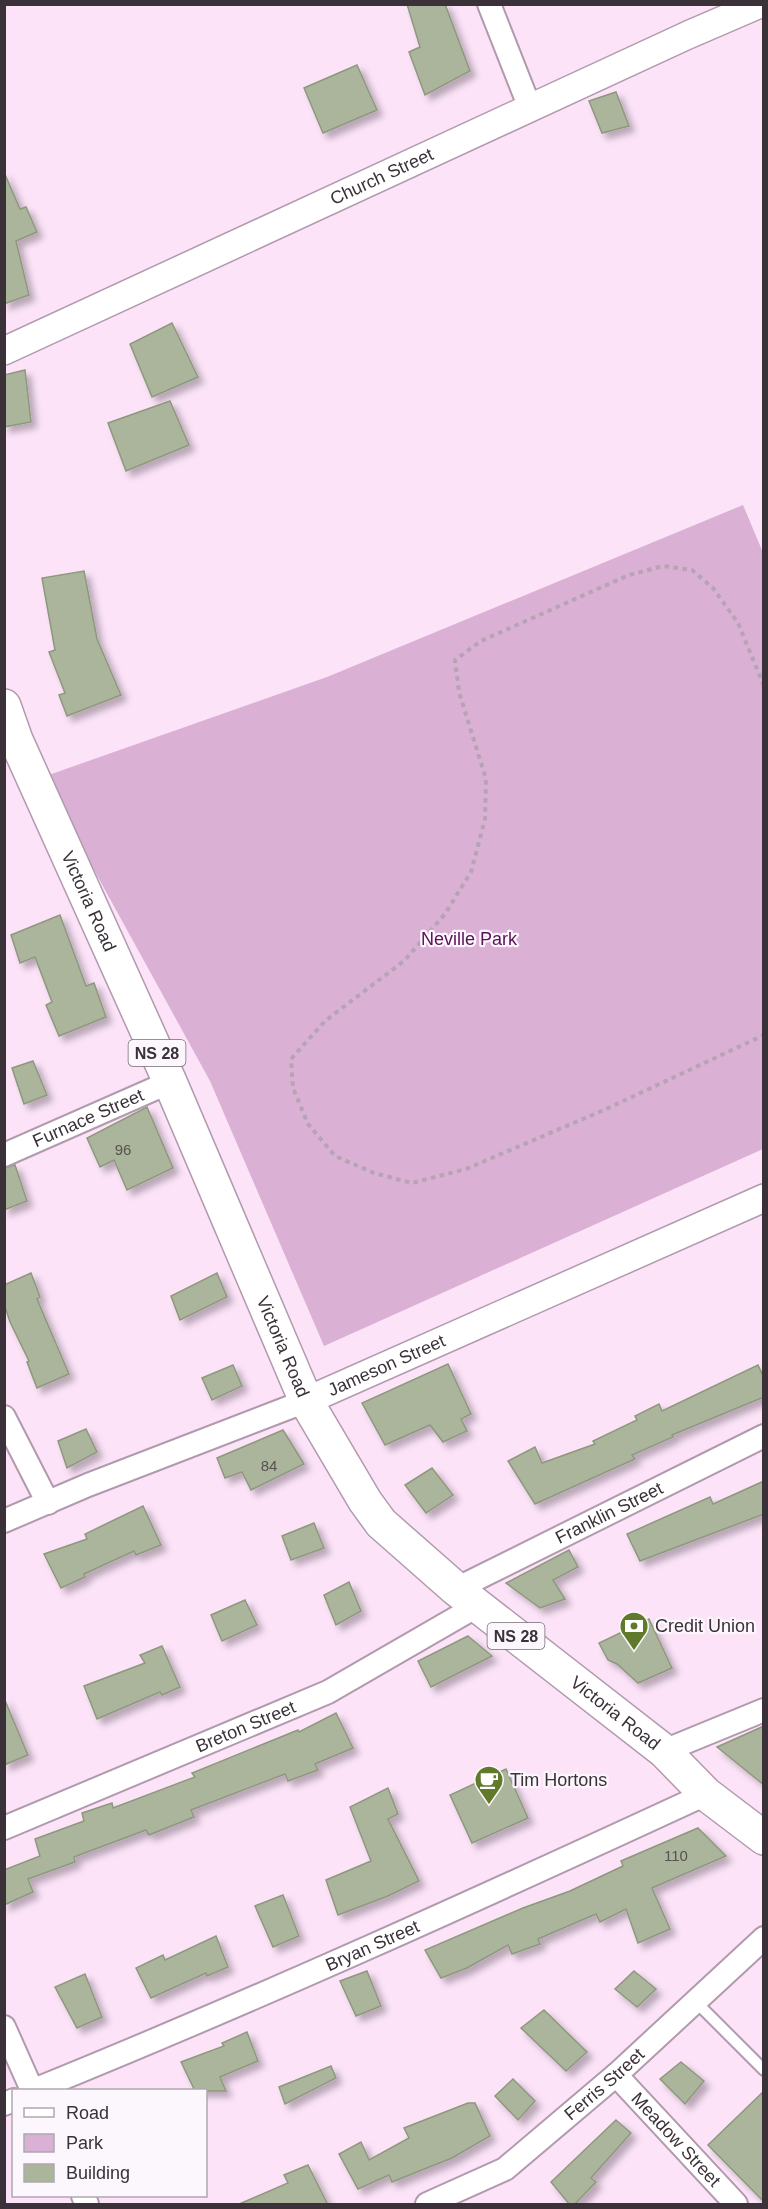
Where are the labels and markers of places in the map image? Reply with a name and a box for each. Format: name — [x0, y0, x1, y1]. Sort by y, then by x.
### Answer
bank icon: Credit Union — [618, 1610, 650, 1652]
place label: Credit Union — [655, 1616, 755, 1636]
cafe icon: Tim Hortons — [473, 1764, 505, 1806]
place label: Tim Hortons — [510, 1770, 607, 1790]

